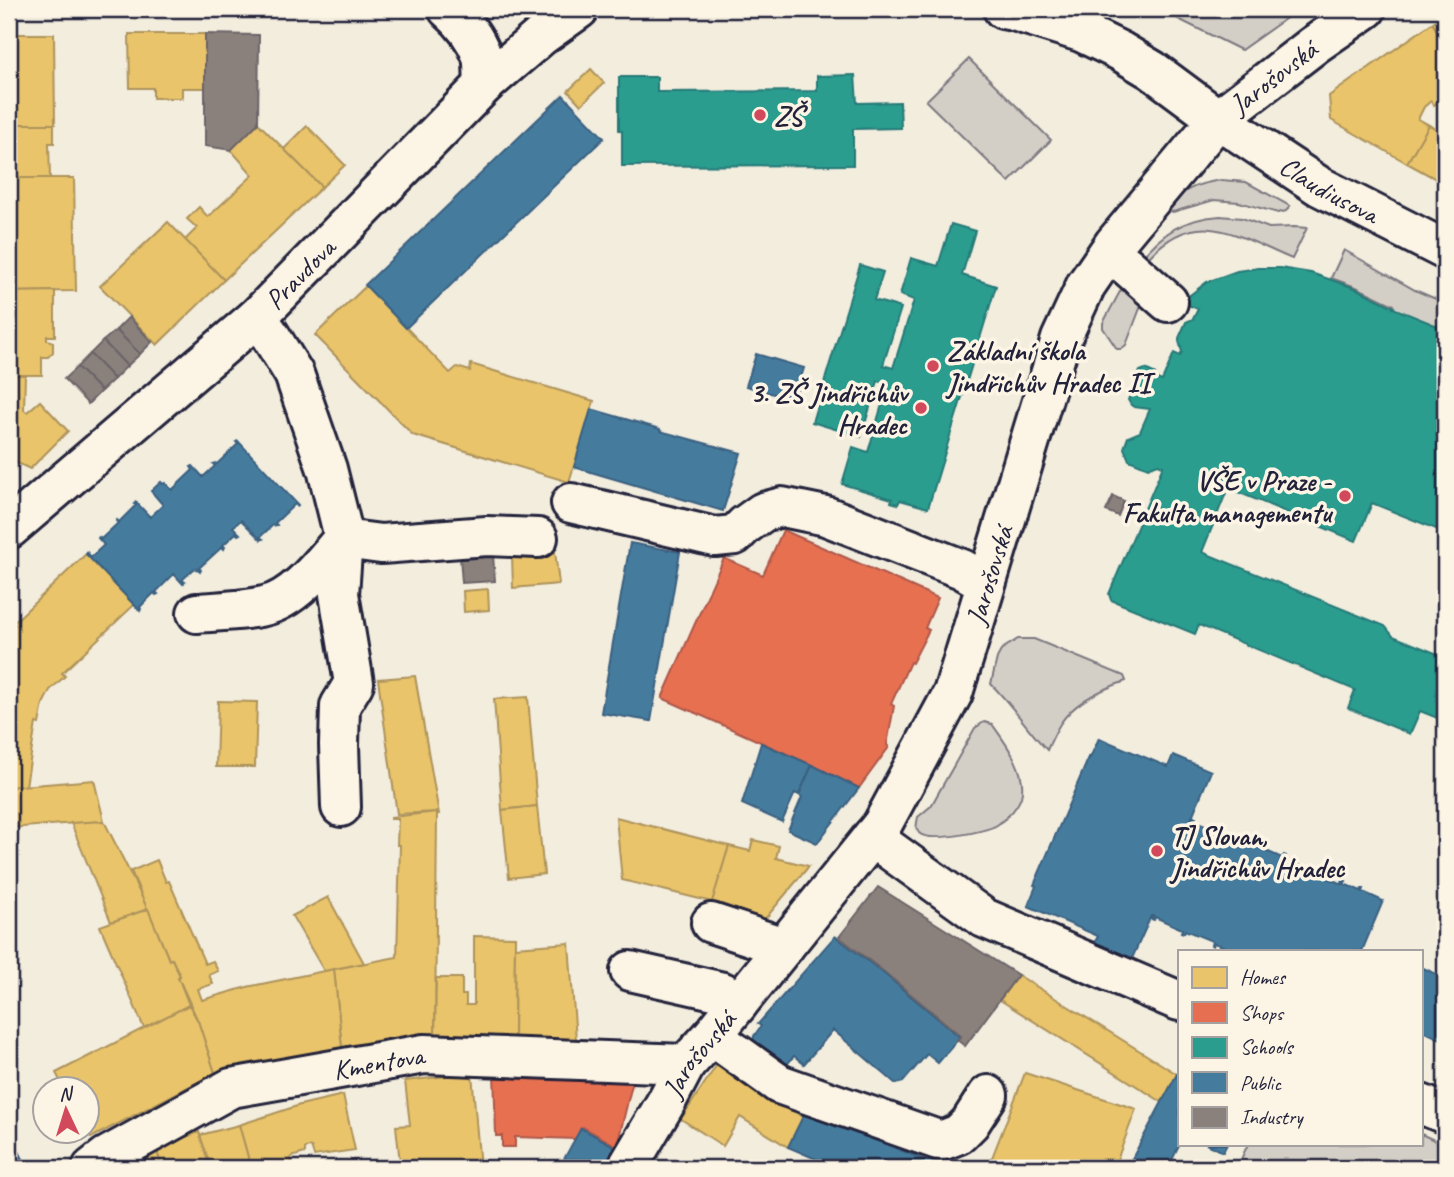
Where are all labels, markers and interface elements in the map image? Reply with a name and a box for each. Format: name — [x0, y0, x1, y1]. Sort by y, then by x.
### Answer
street label: Jarošovská — [1221, 30, 1326, 123]
place label: ZŠ — [774, 98, 809, 133]
marker: ZŠ — [752, 107, 768, 123]
street label: Claudiusova — [1273, 148, 1387, 232]
street label: Pravdova — [257, 229, 344, 317]
place label: Základní škola Jindřichův Hradec II — [945, 333, 1156, 400]
marker: Základní škola Jindřichův Hradec II — [925, 358, 941, 374]
place label: 3. ZŠ Jindřichův Hradec — [750, 375, 910, 442]
marker: 3. ZŠ Jindřichův Hradec — [913, 400, 929, 416]
place label: VŠE v Praze - Fakulta managementu — [1123, 463, 1334, 530]
marker: VŠE v Praze - Fakulta managementu — [1337, 488, 1353, 504]
street label: Jarošovská — [957, 519, 1021, 631]
place label: TJ Slovan, Jindřichův Hradec — [1169, 818, 1346, 885]
marker: TJ Slovan, Jindřichův Hradec — [1149, 843, 1165, 859]
legend — [1178, 950, 1422, 1146]
text: Homes — [1240, 964, 1287, 990]
text: Shops — [1240, 1000, 1285, 1026]
street label: Jarošovská — [653, 1001, 745, 1105]
text: Schools — [1240, 1034, 1294, 1060]
street label: Kmentova — [330, 1036, 429, 1087]
text: Public — [1240, 1070, 1282, 1096]
north arrow — [32, 1076, 102, 1146]
text: N — [58, 1081, 75, 1106]
text: Industry — [1240, 1104, 1304, 1130]

